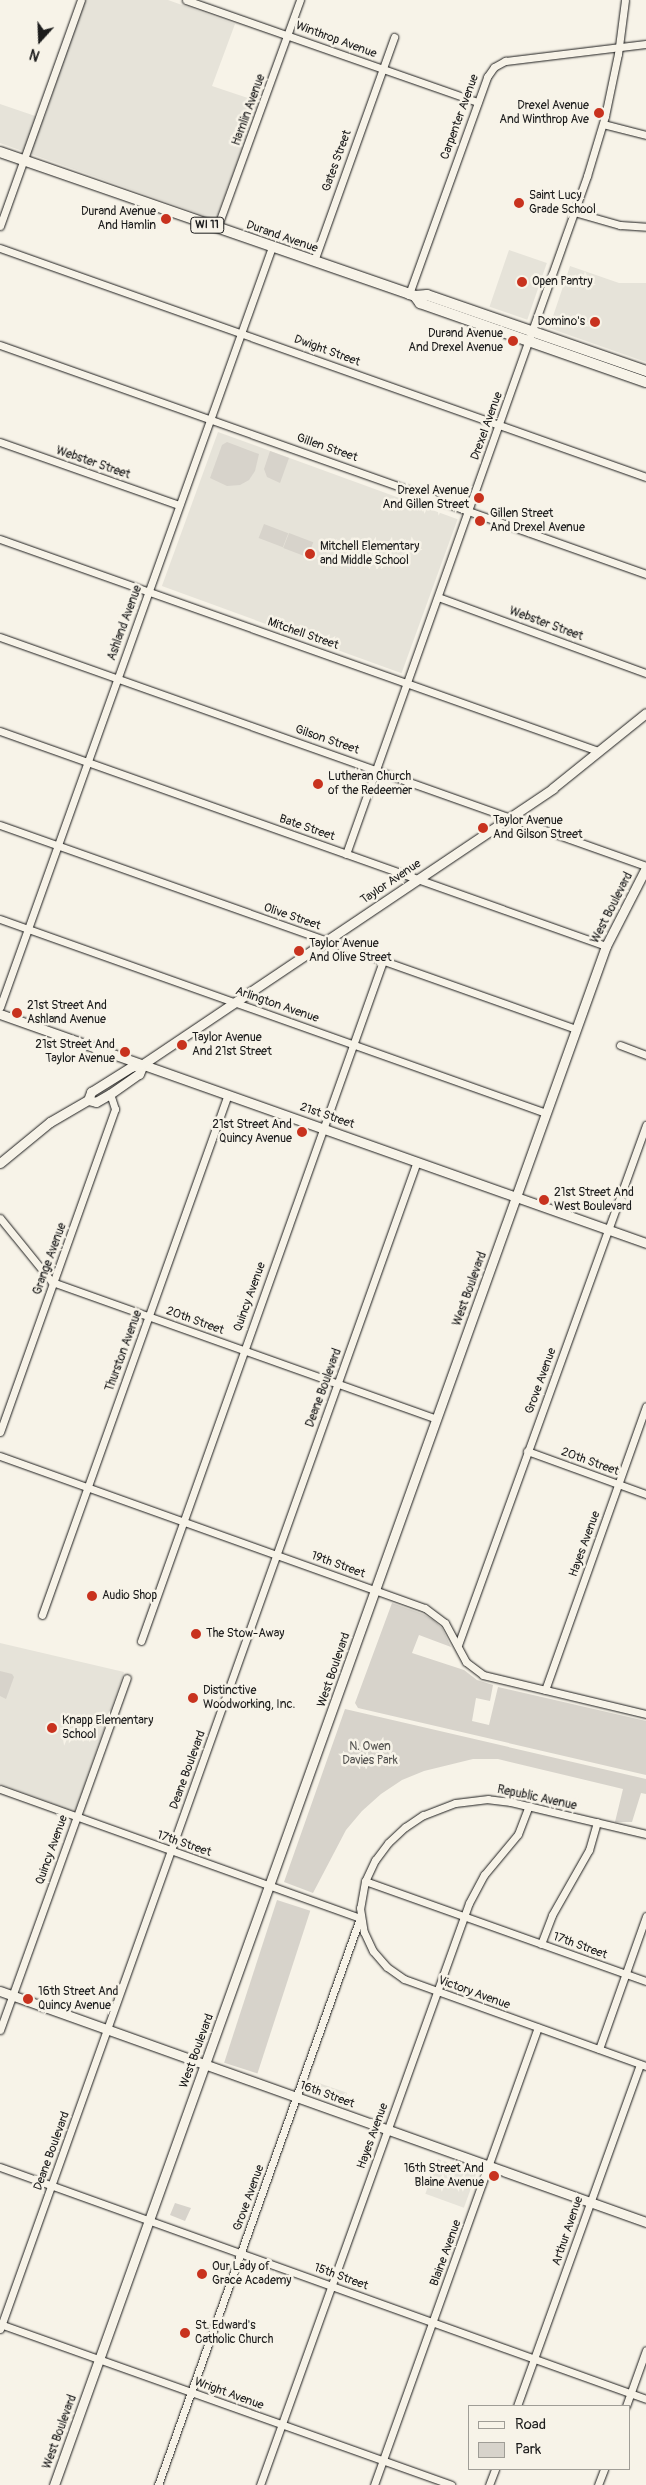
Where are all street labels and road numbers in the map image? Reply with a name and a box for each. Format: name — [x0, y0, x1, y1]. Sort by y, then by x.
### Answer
street label: Winthrop Avenue — [294, 19, 378, 61]
street label: Hamlin Avenue — [229, 72, 269, 148]
street label: Carpenter Avenue — [438, 72, 482, 162]
street label: Gates Street — [319, 128, 355, 194]
road number: WI 11 — [190, 216, 224, 234]
street label: Durand Avenue — [244, 218, 320, 256]
street label: Dwight Street — [292, 332, 362, 370]
street label: Drexel Avenue — [468, 390, 506, 462]
street label: Gillen Street — [295, 431, 359, 465]
street label: Webster Street — [54, 444, 132, 482]
street label: Ashland Avenue — [105, 583, 145, 663]
street label: Webster Street — [507, 604, 585, 644]
street label: Mitchell Street — [266, 615, 340, 653]
street label: Gilson Street — [293, 722, 361, 758]
street label: Bate Street — [277, 812, 337, 844]
street label: Taylor Avenue — [358, 857, 424, 907]
street label: West Boulevard — [588, 870, 636, 946]
street label: Olive Street — [262, 901, 322, 933]
street label: Arlington Avenue — [233, 984, 321, 1026]
street label: 21st Street — [298, 1100, 356, 1132]
street label: Grange Avenue — [30, 1221, 70, 1297]
street label: West Boulevard — [450, 1250, 490, 1328]
street label: Quincy Avenue — [231, 1260, 269, 1334]
street label: 20th Street — [164, 1304, 226, 1338]
street label: Thurston Avenue — [103, 1308, 145, 1394]
street label: Grove Avenue — [522, 1346, 560, 1416]
street label: Deane Boulevard — [303, 1347, 345, 1429]
street label: 20th Street — [559, 1445, 621, 1479]
street label: Hayes Avenue — [566, 1509, 604, 1579]
street label: 19th Street — [309, 1549, 367, 1581]
street label: West Boulevard — [315, 1631, 353, 1709]
street label: Deane Boulevard — [167, 1729, 209, 1811]
street label: Republic Avenue — [496, 1783, 578, 1813]
street label: Quincy Avenue — [33, 1813, 71, 1887]
street label: 17th Street — [155, 1828, 213, 1860]
street label: 17th Street — [551, 1930, 609, 1962]
street label: Victory Avenue — [436, 1973, 512, 2013]
street label: West Boulevard — [177, 2012, 217, 2090]
street label: 16th Street — [298, 2078, 356, 2112]
street label: Hayes Avenue — [354, 2101, 392, 2171]
street label: Deane Boulevard — [31, 2110, 73, 2192]
street label: Grove Avenue — [230, 2163, 268, 2233]
street label: Arthur Avenue — [549, 2194, 587, 2268]
street label: Blaine Avenue — [427, 2218, 465, 2288]
street label: 15th Street — [312, 2261, 370, 2293]
street label: Wright Avenue — [192, 2375, 266, 2413]
street label: West Boulevard — [40, 2393, 80, 2471]

